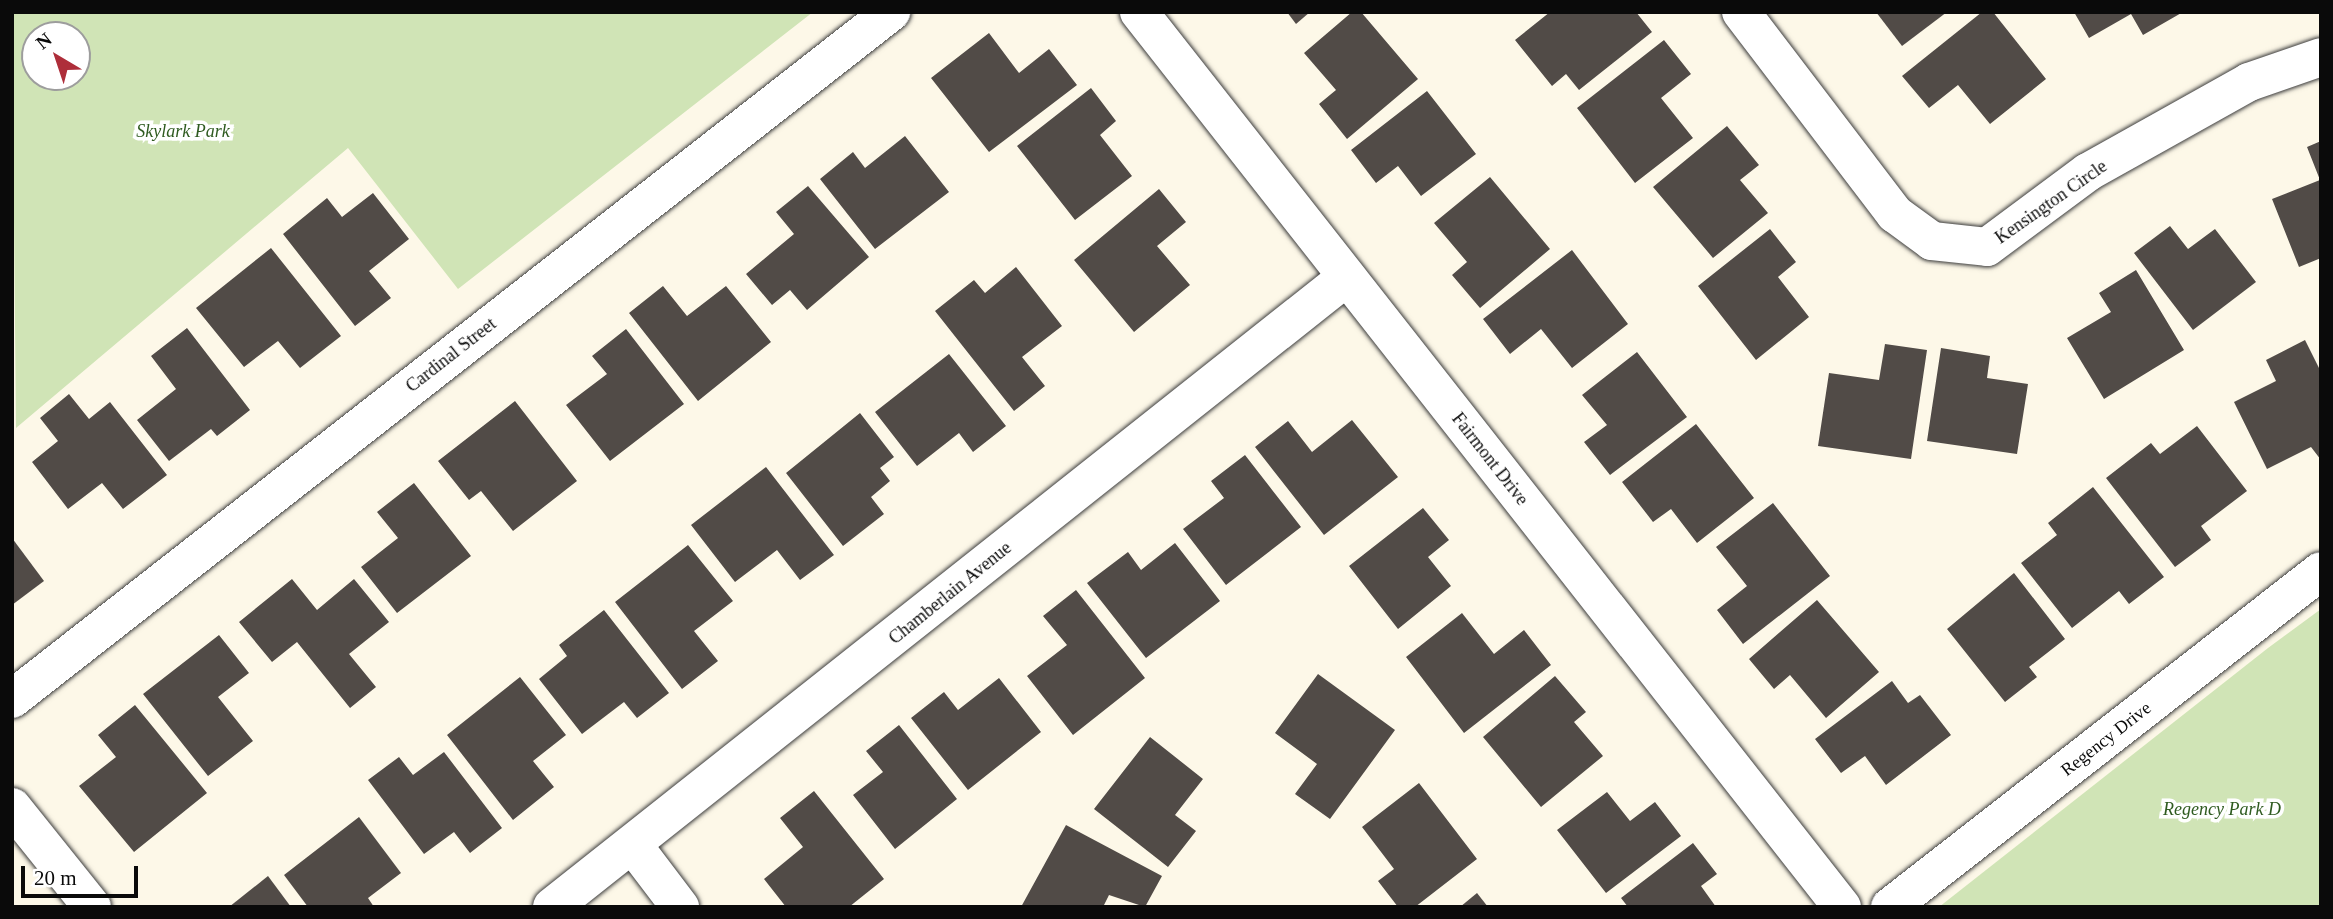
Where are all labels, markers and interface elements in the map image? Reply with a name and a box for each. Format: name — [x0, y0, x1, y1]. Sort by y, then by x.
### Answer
north arrow — [21, 21, 91, 91]
text: N — [32, 28, 56, 53]
park label: Skylark Park — [136, 120, 230, 142]
street label: Kensington Circle — [1991, 155, 2111, 249]
street label: Cardinal Street — [402, 313, 500, 397]
street label: Fairmont Drive — [1447, 408, 1533, 510]
street label: Chamberlain Avenue — [884, 537, 1016, 649]
street label: Regency Drive — [2057, 697, 2155, 781]
park label: Regency Park D — [2163, 798, 2281, 820]
scale bar — [24, 852, 142, 896]
text: 20 m — [34, 866, 77, 890]

